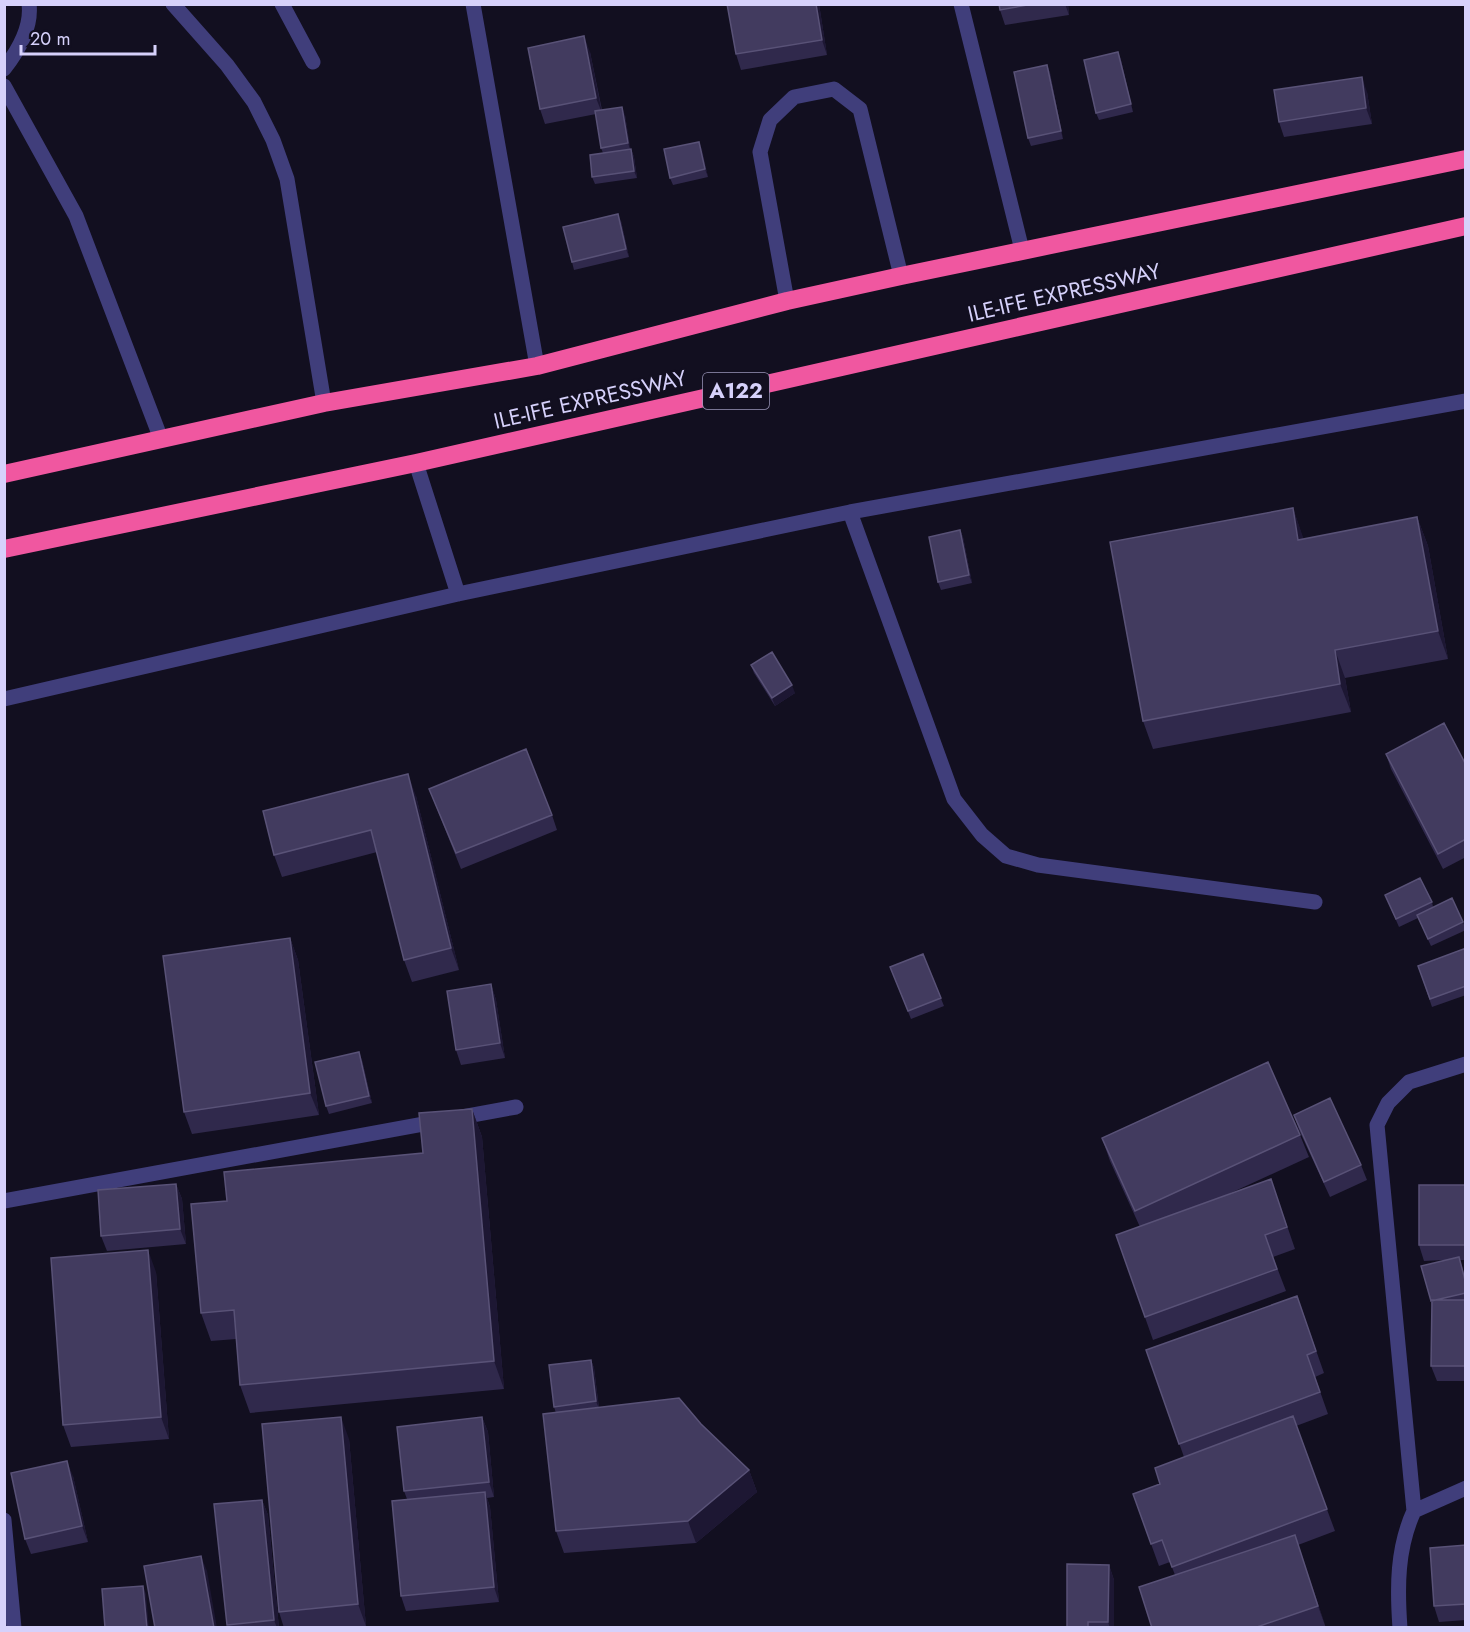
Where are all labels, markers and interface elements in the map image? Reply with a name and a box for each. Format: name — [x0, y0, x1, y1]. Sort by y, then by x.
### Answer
scale bar — [21, 18, 154, 56]
text: 20 m — [30, 26, 70, 52]
street label: ILE-IFE EXPRESSWAY — [964, 254, 1164, 330]
street label: ILE-IFE EXPRESSWAY — [490, 361, 690, 437]
road number: A122 — [703, 373, 769, 409]

